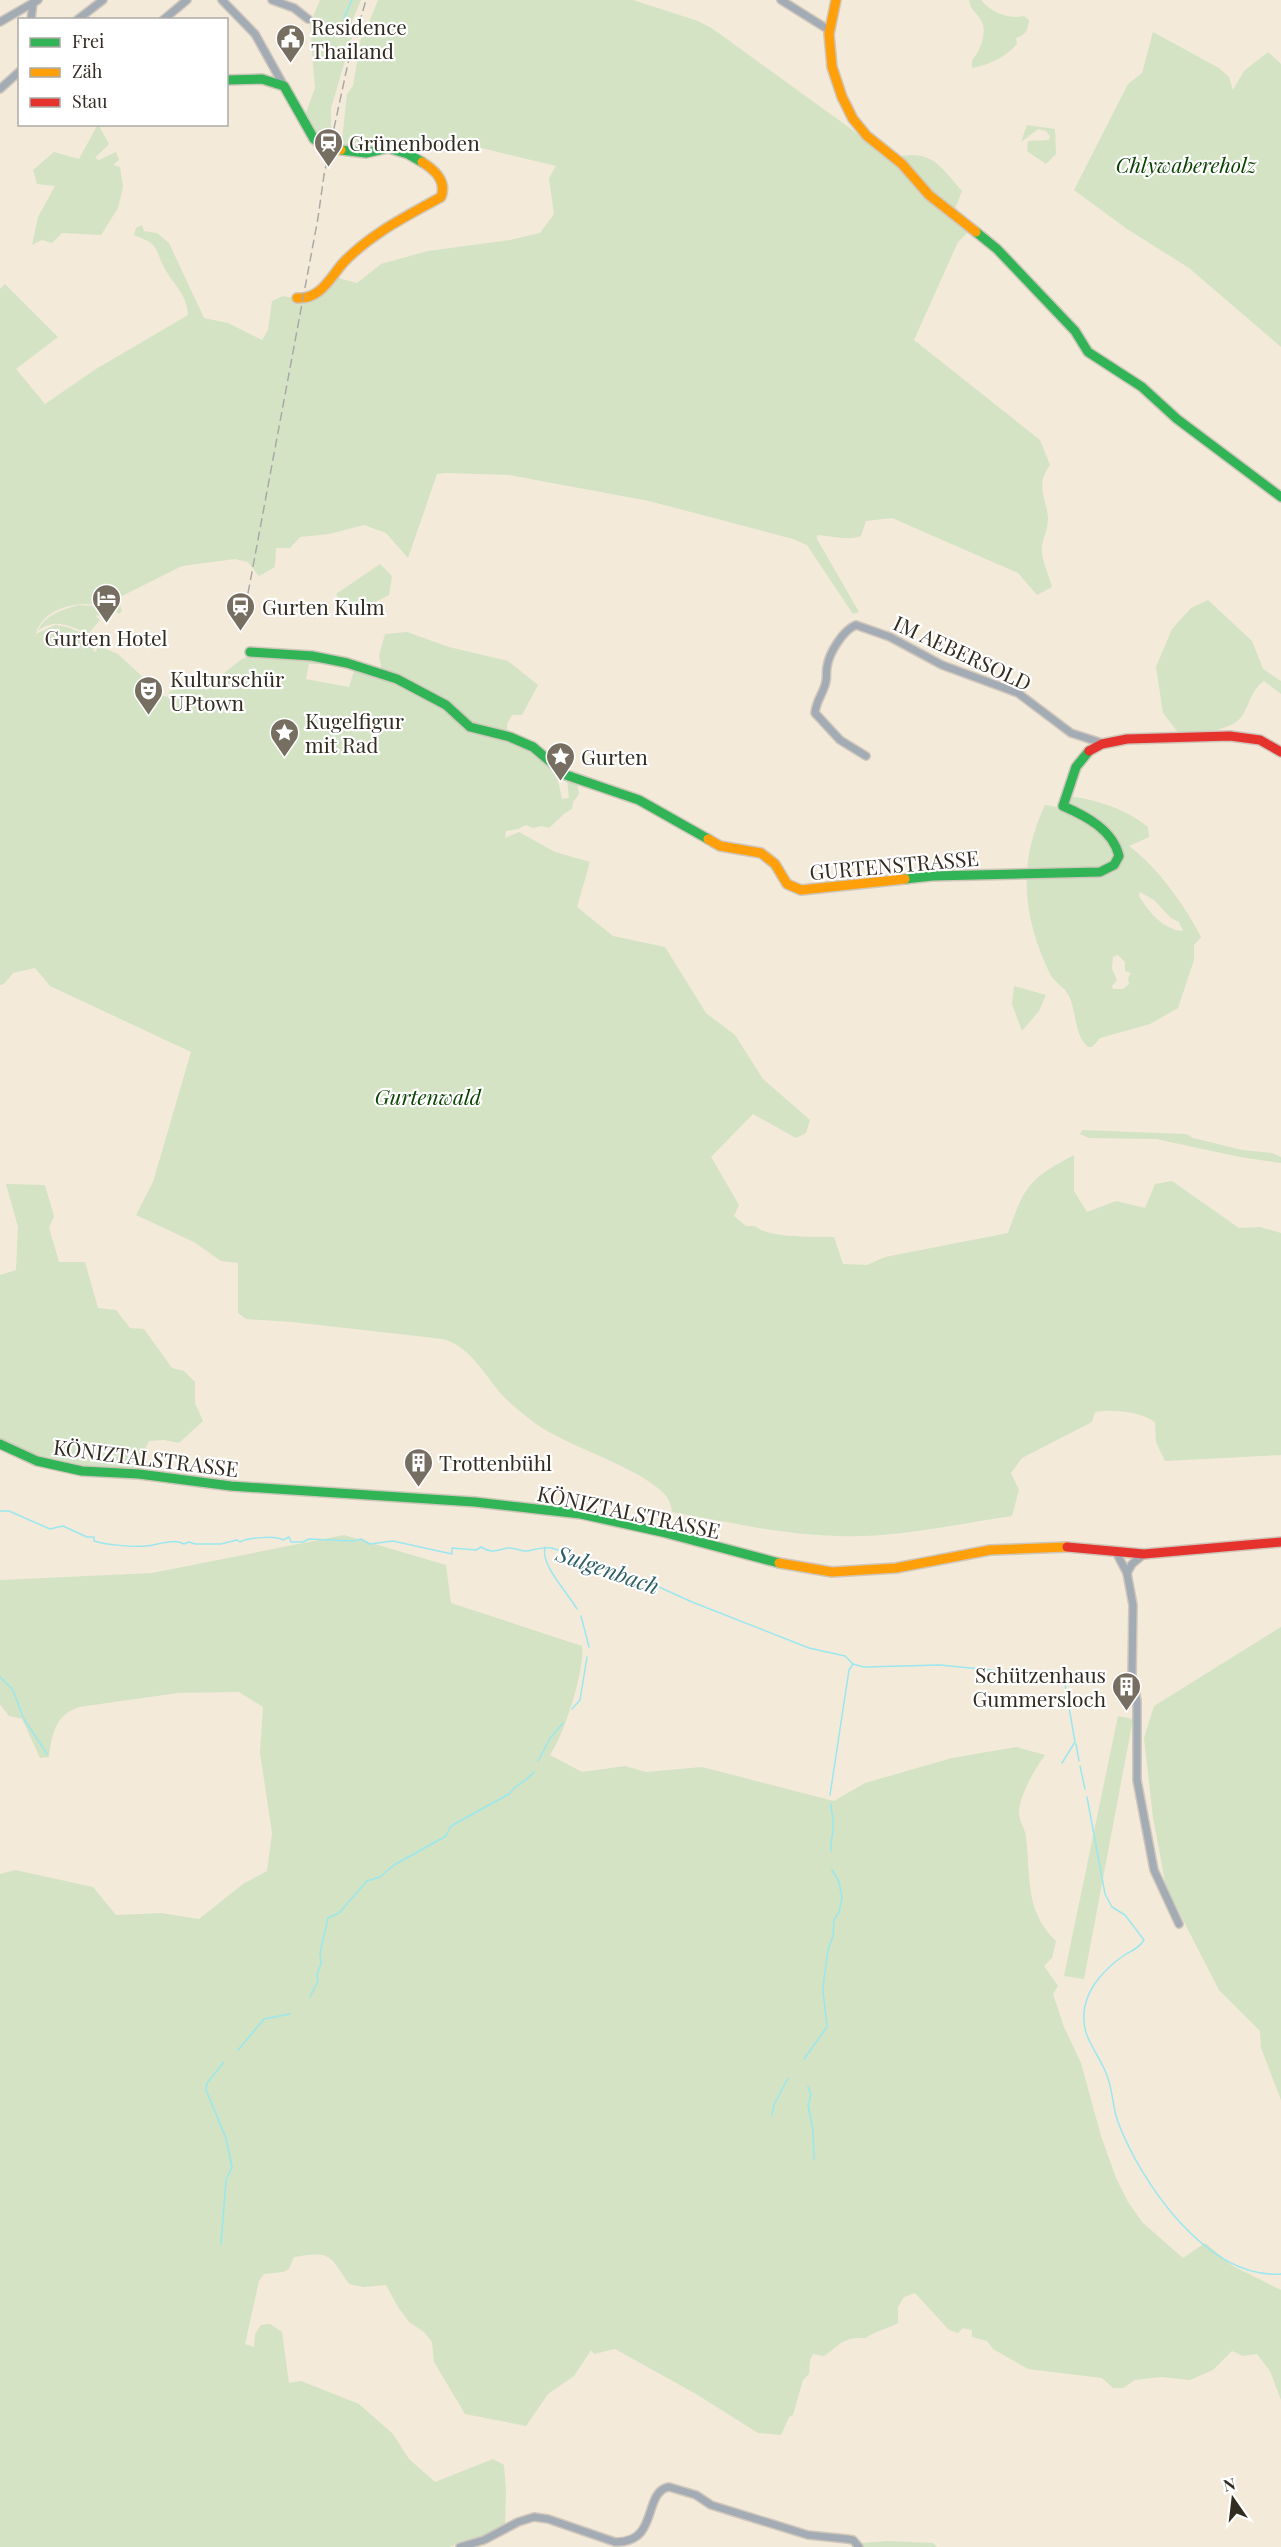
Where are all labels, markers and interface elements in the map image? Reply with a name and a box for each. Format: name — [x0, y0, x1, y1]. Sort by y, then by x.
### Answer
place label: Residence Thailand — [311, 12, 407, 64]
legend — [18, 18, 228, 126]
public building icon: Residence Thailand — [274, 22, 306, 64]
text: Frei — [72, 29, 104, 53]
text: Zäh — [72, 59, 103, 83]
text: Stau — [72, 89, 108, 113]
station icon: Grünenboden — [312, 126, 344, 168]
place label: Grünenboden — [349, 128, 480, 156]
park label: Chlywabereholz — [1116, 150, 1257, 178]
hotel icon: Gurten Hotel — [90, 582, 122, 624]
station icon: Gurten Kulm — [225, 590, 257, 632]
place label: Gurten Kulm — [262, 592, 385, 620]
street label: IM AEBERSOLD — [890, 608, 1036, 696]
place label: Gurten Hotel — [44, 623, 168, 651]
place label: Kulturschür UPtown — [170, 664, 285, 716]
theatre icon: Kulturschür UPtown — [133, 674, 165, 716]
place label: Kugelfigur mit Rad — [305, 706, 405, 758]
place icon: Kugelfigur mit Rad — [268, 716, 300, 758]
place icon: Gurten — [544, 740, 576, 782]
place label: Gurten — [581, 742, 648, 770]
street label: GURTENSTRASSE — [808, 843, 980, 885]
park label: Gurtenwald — [375, 1082, 482, 1110]
street label: KÖNIZTALSTRASSE — [52, 1432, 240, 1482]
building icon: Trottenbühl — [402, 1446, 434, 1488]
place label: Trottenbühl — [439, 1448, 552, 1476]
street label: KÖNIZTALSTRASSE — [535, 1478, 723, 1544]
water label: Sulgenbach — [552, 1537, 663, 1601]
place label: Schützenhaus Gummersloch — [973, 1660, 1107, 1712]
building icon: Schützenhaus Gummersloch — [1111, 1670, 1143, 1712]
north arrow — [1203, 2469, 1263, 2529]
text: N — [1221, 2472, 1238, 2496]

